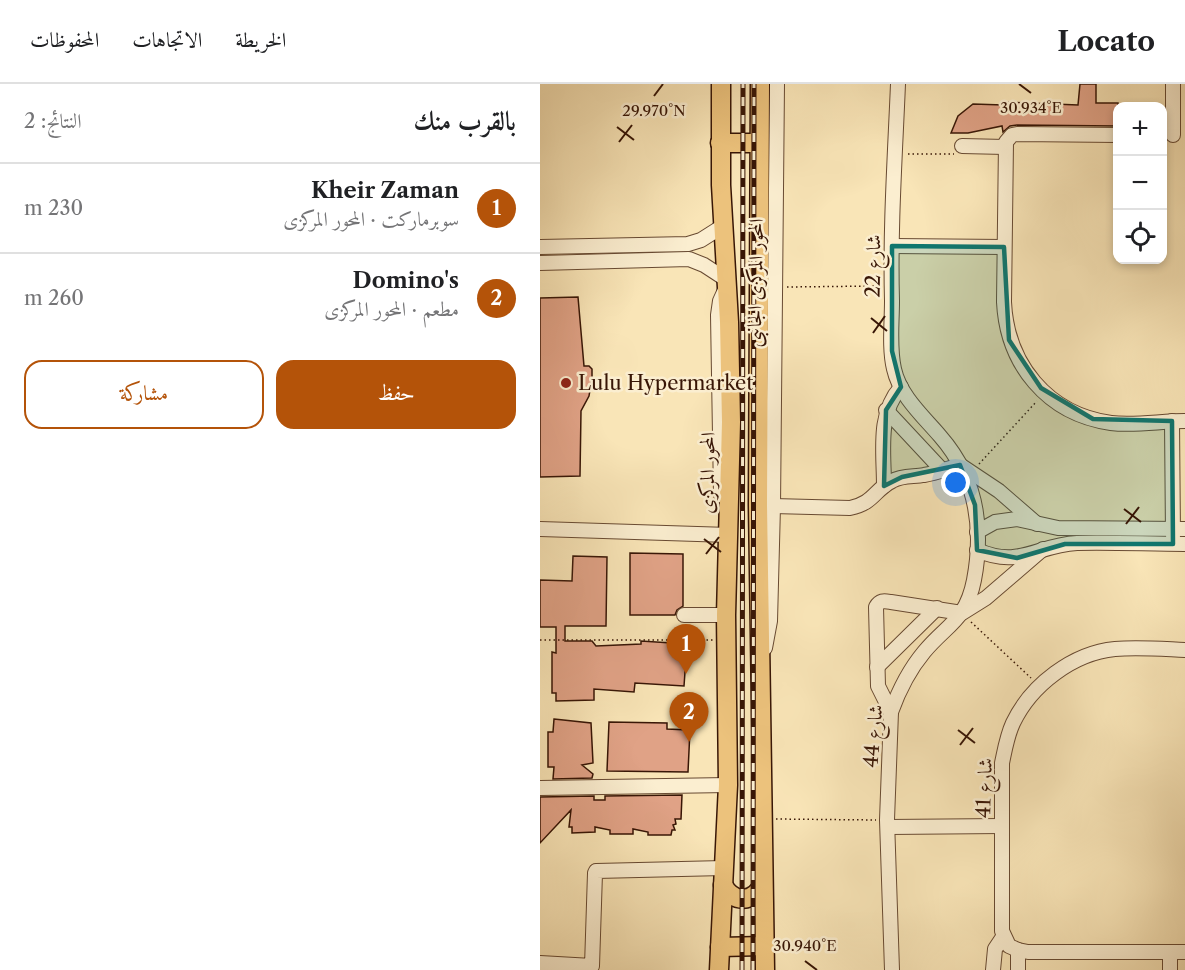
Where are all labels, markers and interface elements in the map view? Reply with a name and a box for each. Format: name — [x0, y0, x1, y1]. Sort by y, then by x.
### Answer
text: Locato — [1057, 24, 1155, 58]
text: المحفوظات — [30, 27, 99, 52]
text: الاتجاهات — [132, 27, 202, 52]
text: الخريطة — [235, 27, 286, 52]
text: 30.934°E — [1000, 98, 1062, 117]
text: 29.970°N — [622, 101, 686, 120]
map controls — [1113, 102, 1167, 264]
button: + — [1113, 102, 1167, 156]
text: بالقرب منك — [413, 105, 516, 137]
text: النتائج: 2 — [24, 109, 82, 133]
button: − — [1113, 156, 1167, 210]
text: Kheir Zaman — [311, 177, 459, 204]
text: 230 m — [24, 196, 83, 220]
text: 1 — [492, 196, 501, 220]
text: سوبرماركت · المحور المركزى — [283, 207, 459, 231]
button: locate — [1113, 210, 1167, 264]
street label: المحور المركزى الجانبى — [742, 218, 771, 348]
street label: شارع 22 — [860, 234, 892, 298]
text: Domino's — [353, 267, 459, 294]
text: 260 m — [24, 286, 84, 310]
text: 2 — [491, 286, 502, 310]
text: مطعم · المحور المركزى — [324, 297, 459, 321]
button: مشاركة — [24, 360, 264, 429]
button: حفظ — [276, 360, 516, 429]
place label: Lulu Hypermarket — [578, 371, 753, 395]
marker: Lulu Hypermarket — [559, 376, 573, 390]
street label: المحور المركزى — [694, 432, 721, 514]
your location — [941, 468, 970, 497]
pin: 1 — [666, 624, 706, 674]
pin: 2 — [670, 692, 708, 742]
street label: شارع 44 — [858, 703, 894, 769]
street label: شارع 41 — [971, 758, 1003, 819]
text: 30.940°E — [773, 936, 837, 955]

